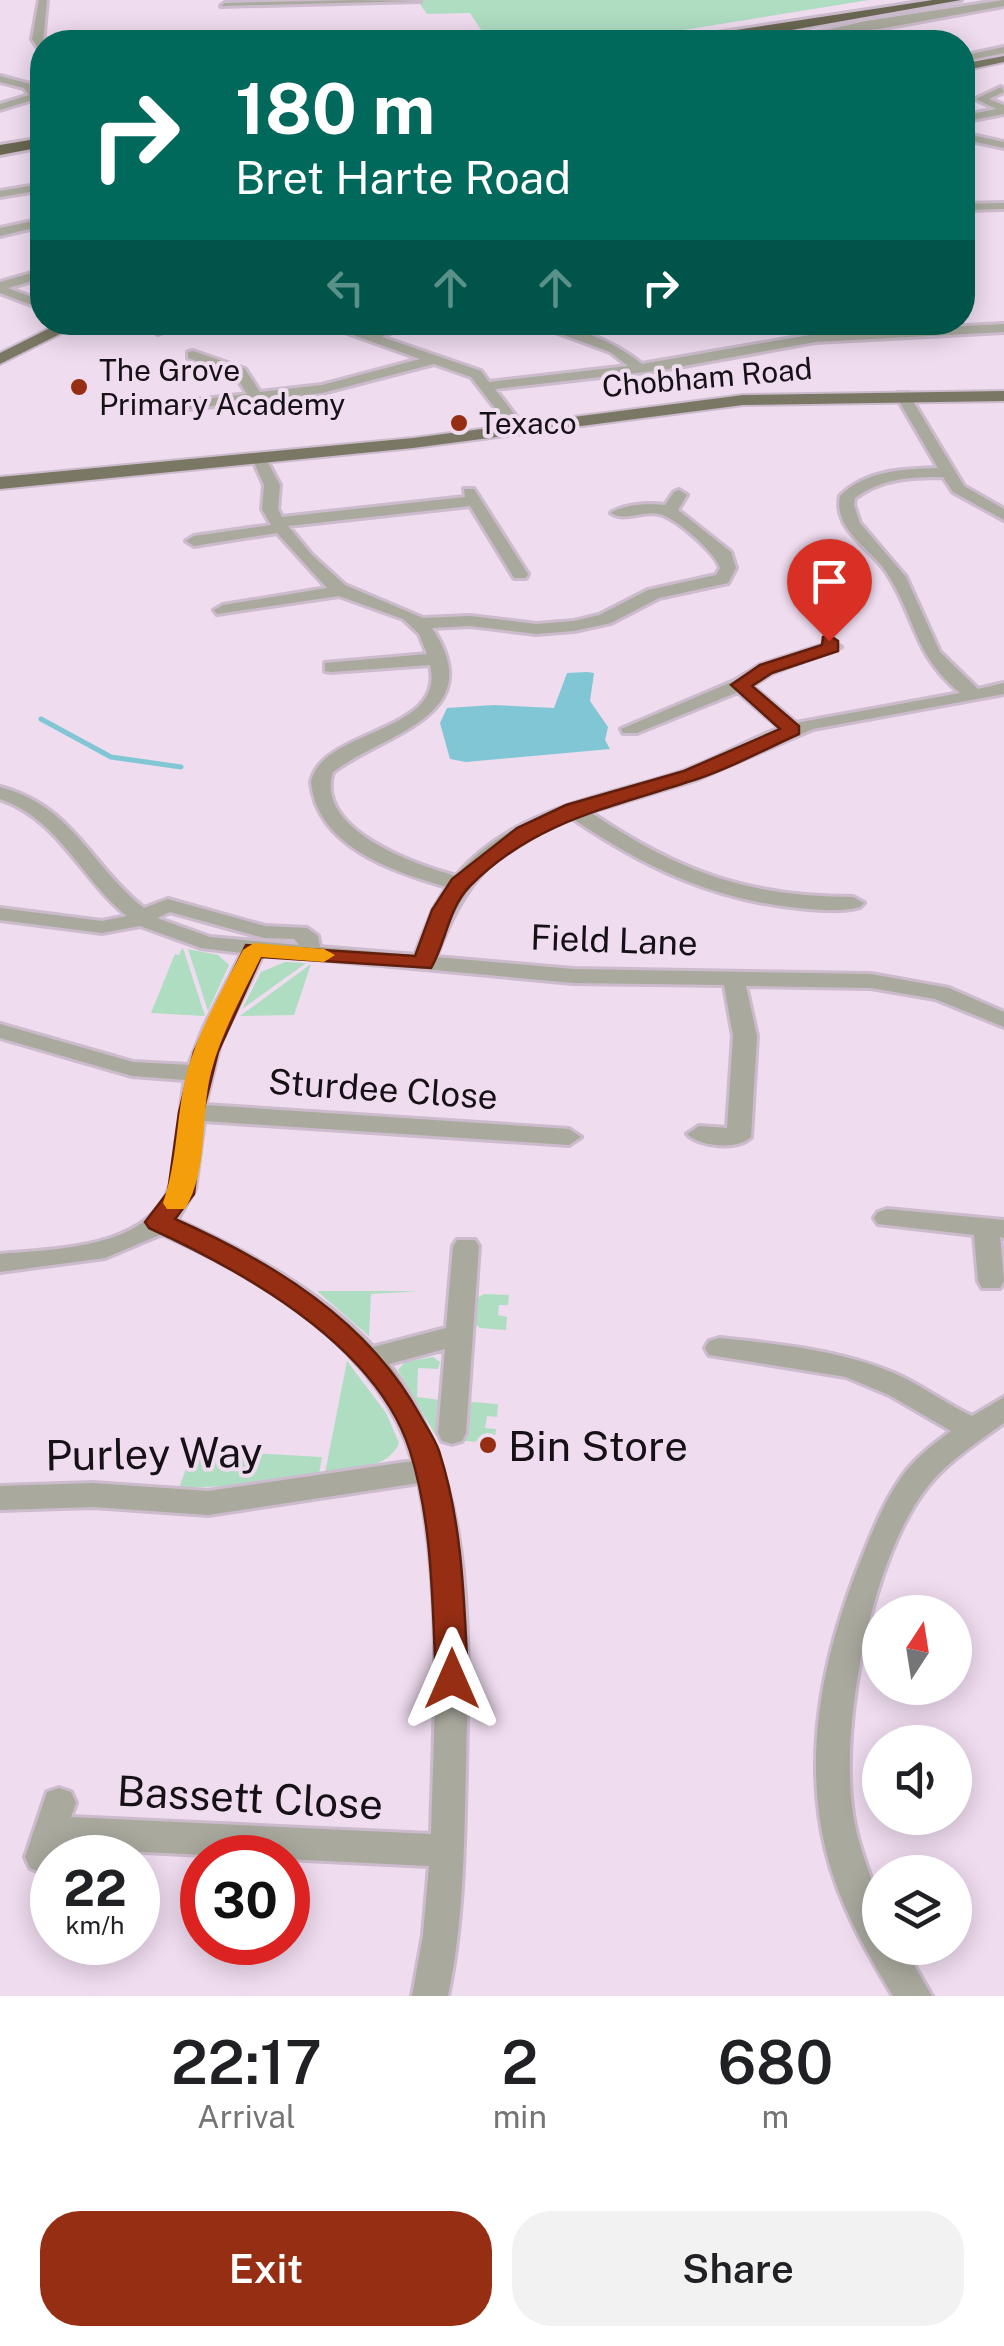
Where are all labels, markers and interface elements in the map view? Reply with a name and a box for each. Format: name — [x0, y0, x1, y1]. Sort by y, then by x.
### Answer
text: 180 m — [235, 67, 435, 150]
icon: right — [70, 70, 200, 200]
text: Bret Harte Road — [235, 151, 571, 204]
icon: left — [318, 260, 373, 315]
icon: ahead — [423, 260, 478, 315]
icon: ahead — [528, 260, 583, 315]
icon: right — [633, 260, 688, 315]
street label: Chobham Road — [600, 350, 814, 404]
place label: The Grove Primary Academy — [99, 352, 345, 422]
marker: The Grove Primary Academy — [68, 376, 90, 398]
place label: Texaco — [479, 405, 577, 441]
marker: Texaco — [448, 412, 470, 434]
pin — [787, 539, 872, 642]
icon: arrive — [802, 554, 857, 609]
street label: Field Lane — [530, 917, 698, 963]
street label: Sturdee Close — [267, 1061, 499, 1117]
place label: Bin Store — [508, 1421, 688, 1470]
street label: Purley Way — [45, 1427, 263, 1479]
marker: Bin Store — [477, 1434, 499, 1456]
north arrow — [862, 1595, 972, 1705]
map controls — [862, 1595, 972, 1965]
position arrow — [400, 1627, 504, 1731]
button: sound — [862, 1725, 972, 1835]
street label: Bassett Close — [116, 1766, 384, 1828]
speed limit sign: 30 — [180, 1835, 310, 1965]
button: layers — [862, 1855, 972, 1965]
text: 22 — [63, 1858, 127, 1917]
text: km/h — [66, 1910, 124, 1940]
text: 22:17 — [171, 2027, 322, 2098]
text: 2 — [501, 2027, 538, 2098]
text: 680 — [718, 2027, 833, 2098]
text: Arrival — [197, 2098, 296, 2135]
text: min — [493, 2098, 547, 2135]
text: m — [762, 2098, 789, 2135]
button: Exit — [40, 2211, 492, 2326]
button: Share — [512, 2211, 964, 2326]

